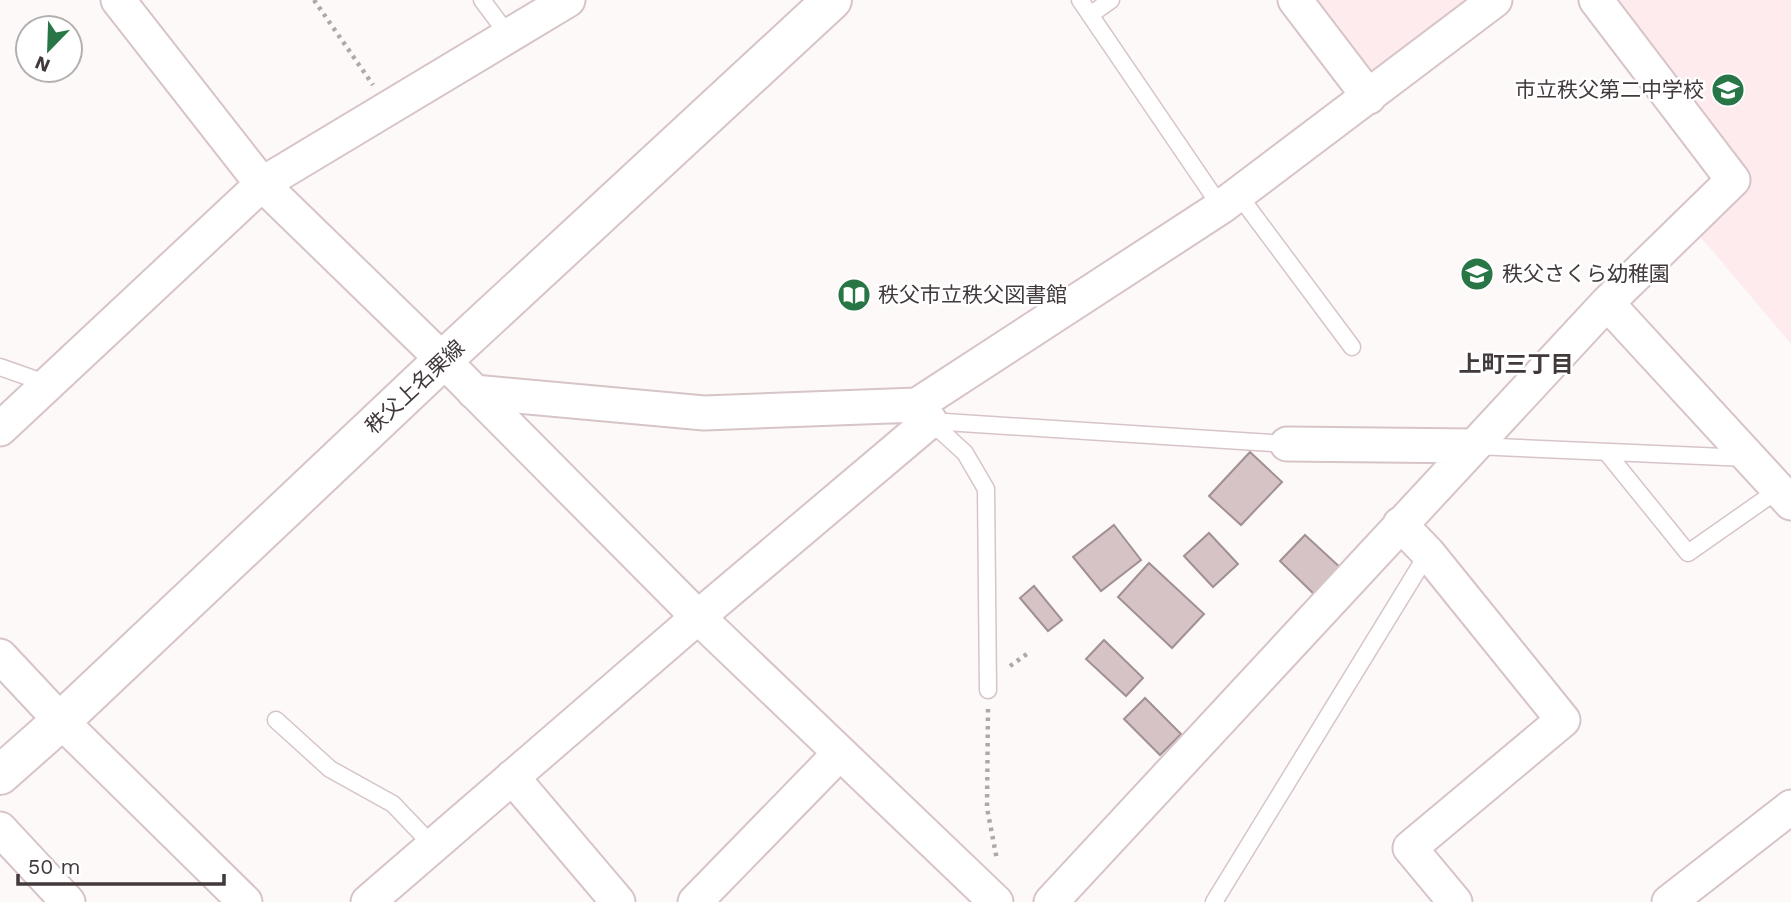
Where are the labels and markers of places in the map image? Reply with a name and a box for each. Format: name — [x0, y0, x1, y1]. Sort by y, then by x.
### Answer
school or university icon: 市立秩父第二中学校 — [1709, 71, 1747, 109]
place label: 市立秩父第二中学校 — [1515, 77, 1704, 102]
school or university icon: 秩父さくら幼稚園 — [1458, 255, 1496, 293]
place label: 秩父さくら幼稚園 — [1502, 261, 1670, 286]
library icon: 秩父市立秩父図書館 — [835, 276, 873, 314]
place label: 秩父市立秩父図書館 — [878, 282, 1067, 307]

